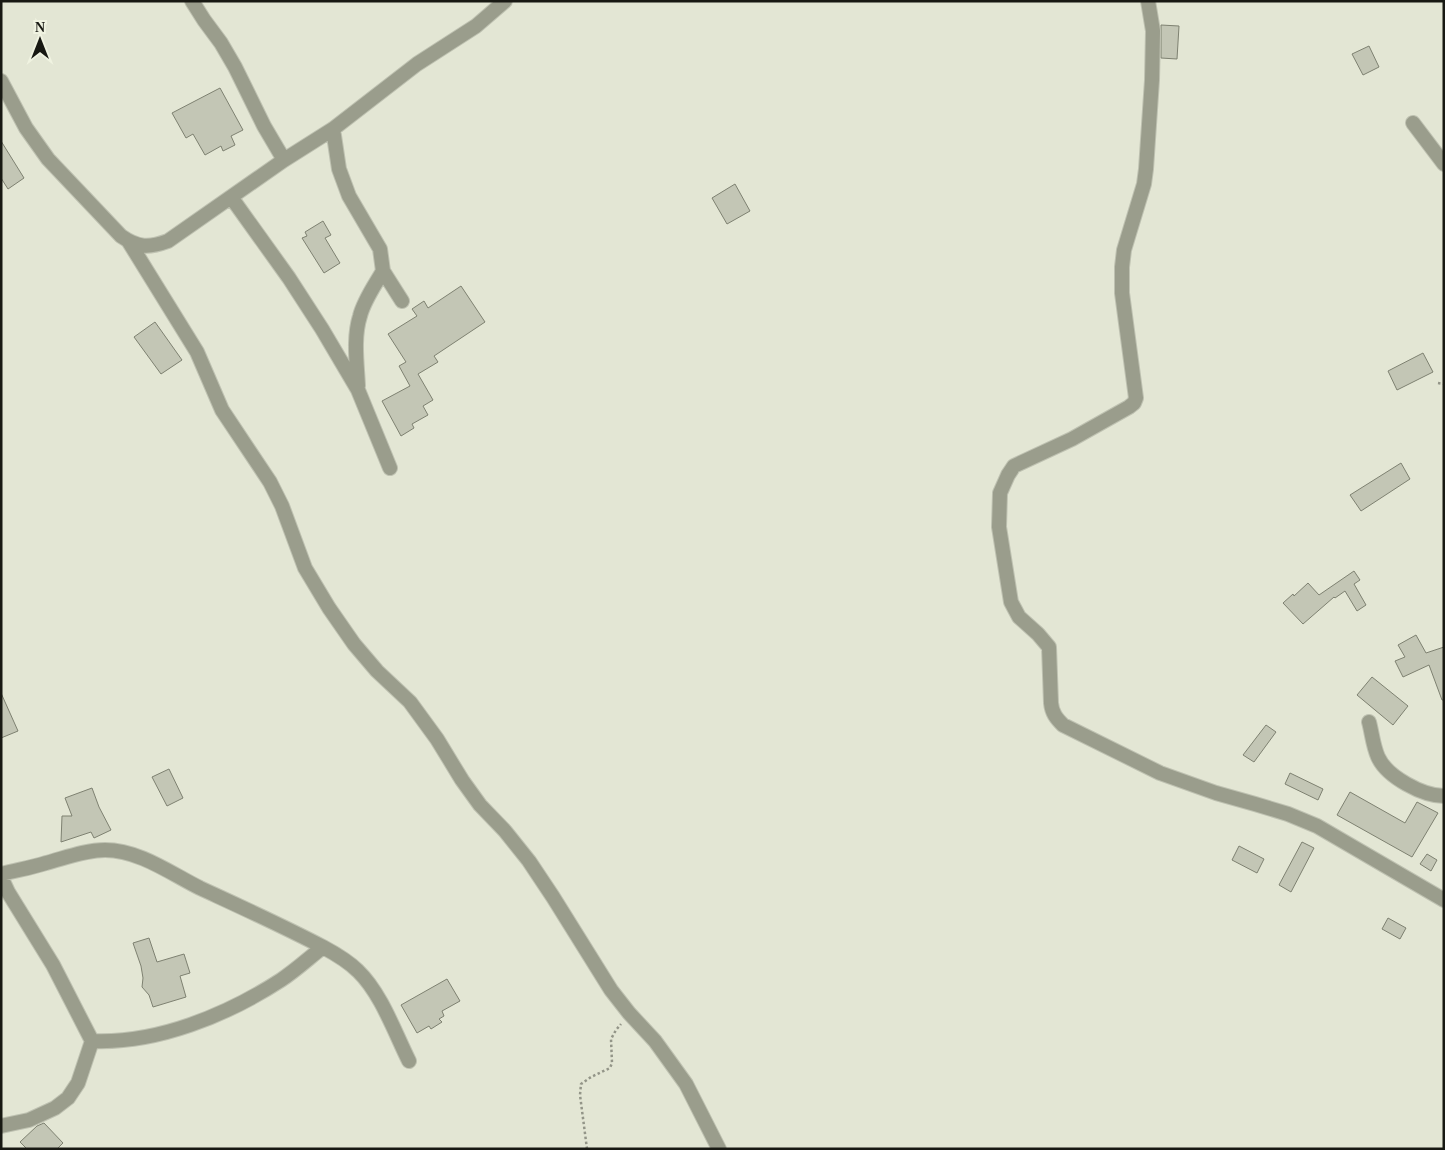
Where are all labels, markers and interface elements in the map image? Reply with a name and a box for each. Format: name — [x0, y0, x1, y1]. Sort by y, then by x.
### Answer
north arrow — [15, 15, 65, 65]
text: N — [35, 20, 45, 35]

